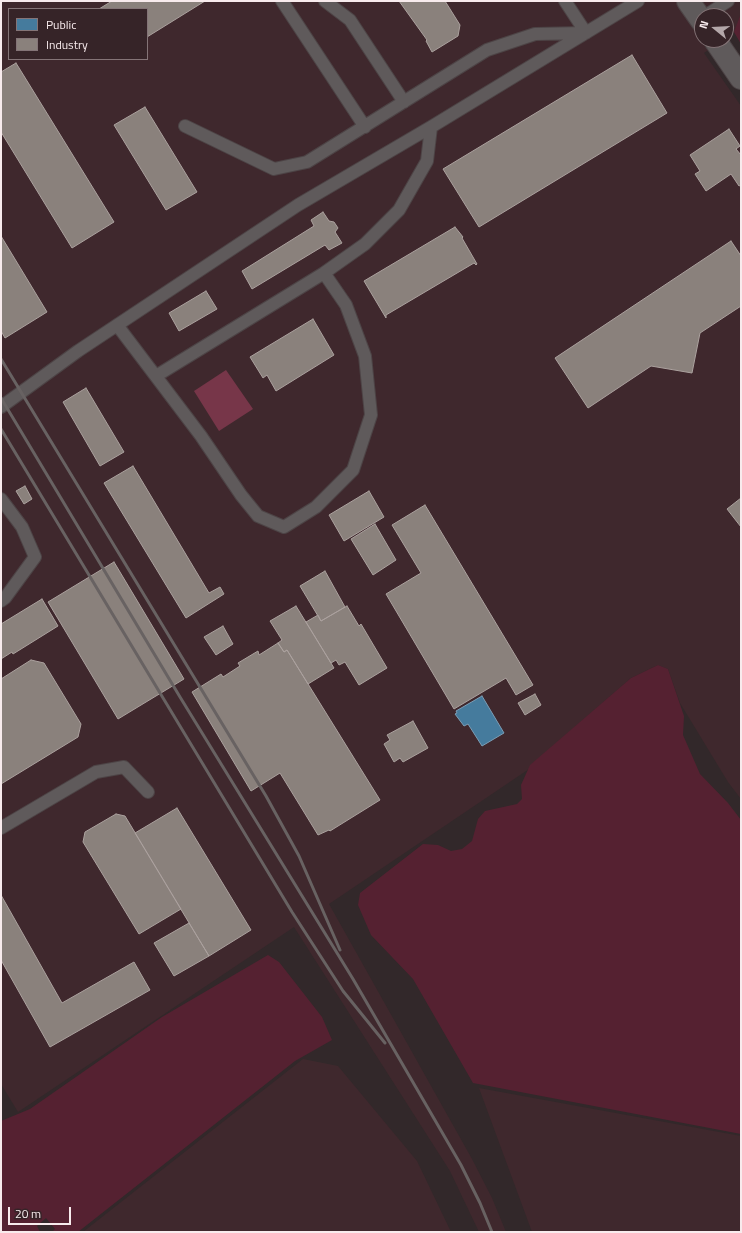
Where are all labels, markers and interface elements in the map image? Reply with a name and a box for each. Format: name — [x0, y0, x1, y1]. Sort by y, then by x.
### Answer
legend — [8, 8, 148, 60]
north arrow — [694, 8, 734, 48]
text: Public — [46, 15, 76, 34]
text: N — [695, 19, 712, 31]
text: Industry — [46, 35, 88, 54]
scale bar — [10, 1199, 73, 1225]
text: 20 m — [15, 1204, 41, 1223]

